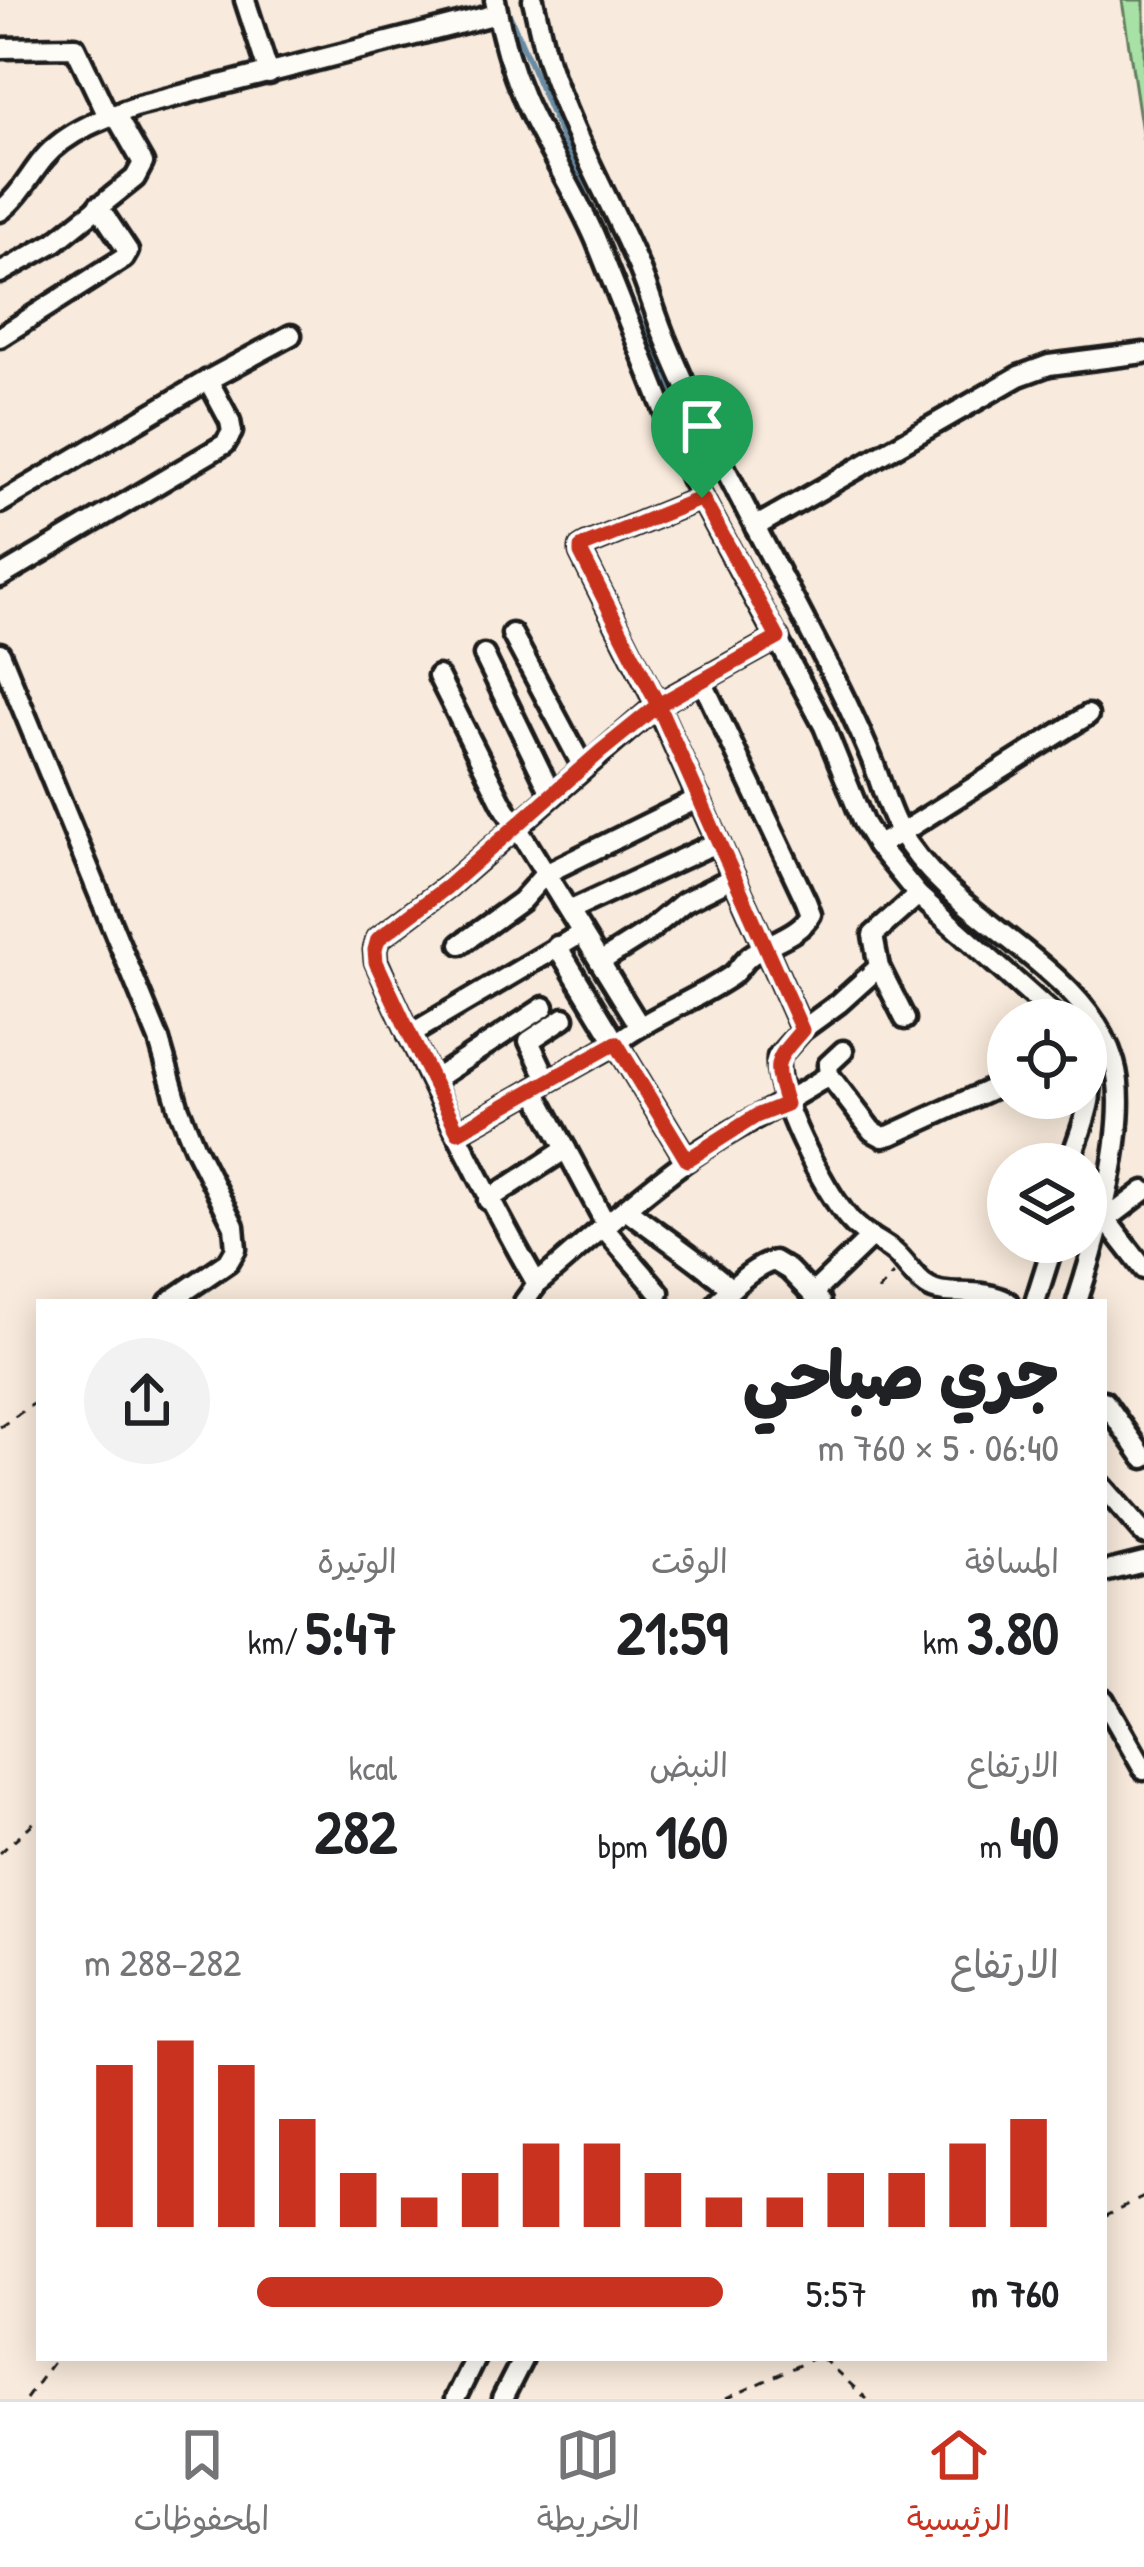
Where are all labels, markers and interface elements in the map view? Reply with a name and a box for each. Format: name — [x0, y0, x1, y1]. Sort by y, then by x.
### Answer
pin — [651, 375, 753, 498]
icon: arrive — [669, 393, 735, 459]
map controls — [987, 999, 1107, 1263]
button: locate — [987, 999, 1107, 1119]
button: layers — [987, 1143, 1107, 1263]
text: جري صباحي — [743, 1330, 1059, 1420]
button: share — [84, 1338, 210, 1464]
text: 06:40 · 5 × 760 m — [818, 1420, 1059, 1473]
text: الوتيرة — [317, 1539, 397, 1583]
text: الوقت — [651, 1539, 728, 1583]
text: المسافة — [965, 1539, 1059, 1583]
text: 5:47 — [306, 1591, 397, 1673]
text: 21:59 — [617, 1591, 728, 1673]
text: 3.80 — [966, 1591, 1059, 1673]
text: /km — [248, 1620, 306, 1664]
text: km — [923, 1620, 966, 1664]
text: النبض — [649, 1743, 728, 1787]
text: الارتفاع — [966, 1743, 1059, 1787]
text: kcal — [349, 1746, 397, 1790]
text: 282 — [315, 1790, 397, 1872]
text: 160 — [655, 1795, 728, 1877]
text: 40 — [1010, 1795, 1059, 1877]
text: bpm — [598, 1824, 655, 1868]
text: m — [980, 1824, 1010, 1868]
text: 282–288 m — [84, 1935, 241, 1988]
text: الارتفاع — [950, 1937, 1059, 1990]
text: 5:57 — [806, 2266, 867, 2319]
text: 760 m — [971, 2266, 1059, 2319]
tab: المحفوظات — [134, 2422, 269, 2548]
tab: الخريطة — [537, 2422, 640, 2548]
tab: الرئيسية — [907, 2422, 1010, 2548]

